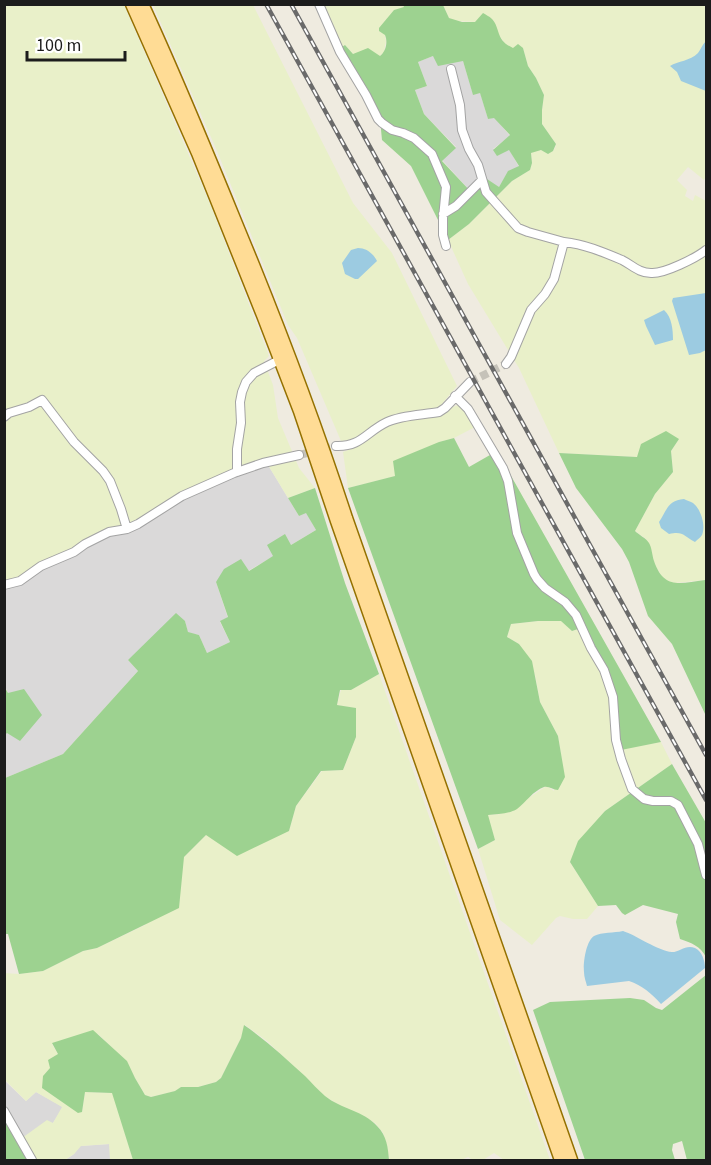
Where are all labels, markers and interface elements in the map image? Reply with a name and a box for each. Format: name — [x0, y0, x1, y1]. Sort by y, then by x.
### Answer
scale bar — [27, 24, 124, 62]
text: 100 m — [36, 33, 81, 58]

